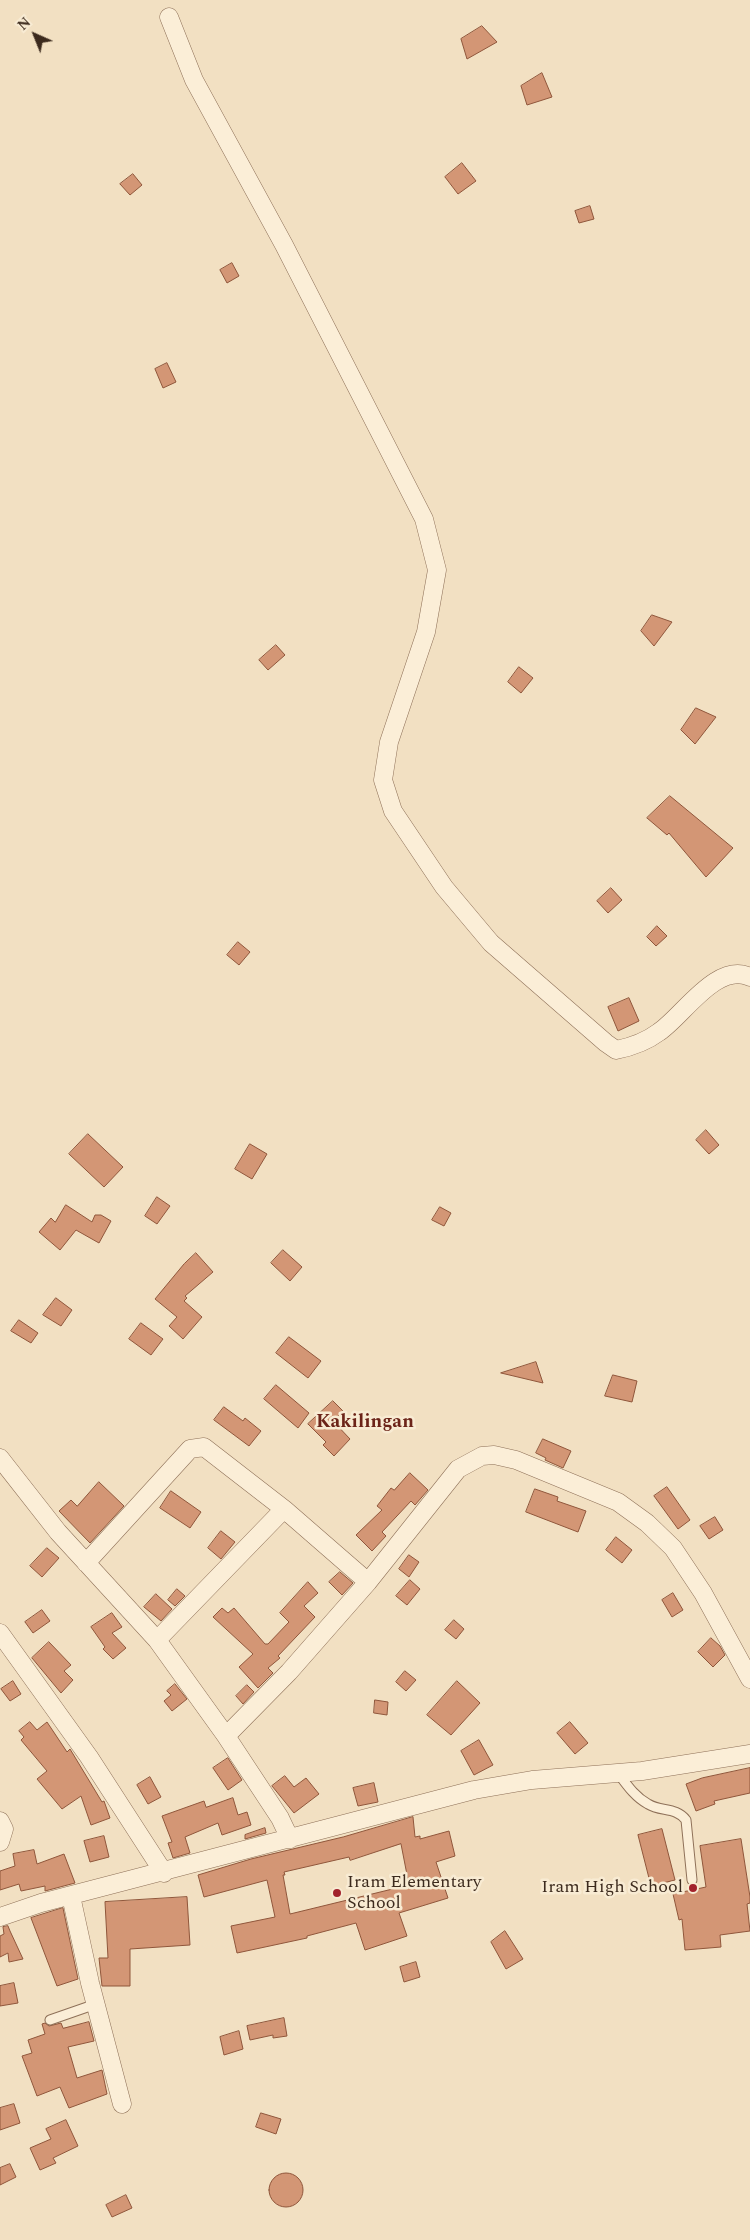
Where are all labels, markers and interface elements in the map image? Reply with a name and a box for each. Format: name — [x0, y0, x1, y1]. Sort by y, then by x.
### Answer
north arrow — [10, 10, 60, 60]
text: N — [13, 12, 36, 35]
district label: Kakilingan — [316, 1412, 414, 1434]
place label: Iram Elementary School — [347, 1872, 481, 1915]
place label: Iram High School — [541, 1877, 683, 1899]
marker: Iram High School — [687, 1882, 699, 1894]
marker: Iram Elementary School — [331, 1887, 343, 1899]

